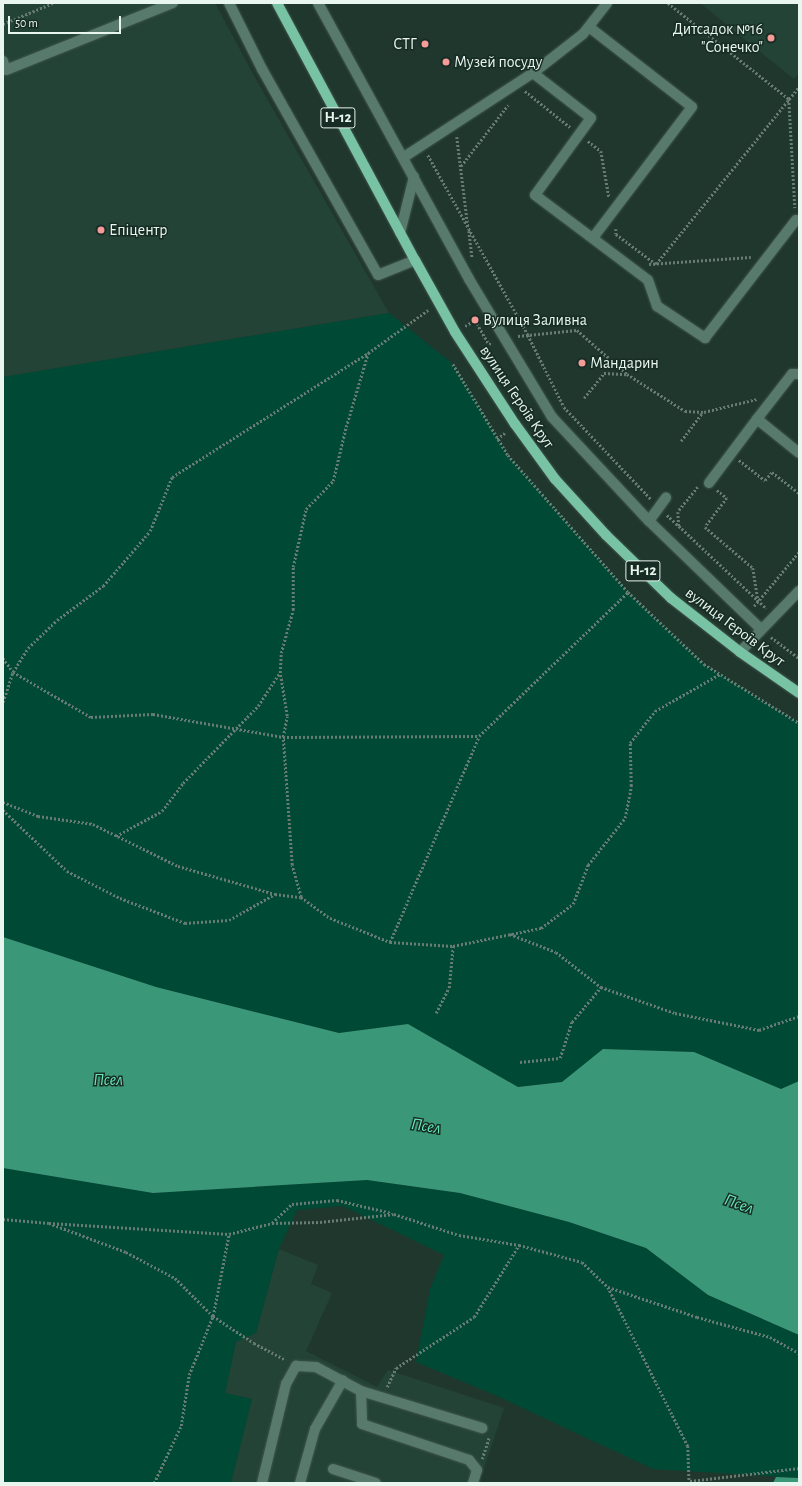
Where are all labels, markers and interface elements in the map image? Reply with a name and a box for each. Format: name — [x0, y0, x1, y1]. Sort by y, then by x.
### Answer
scale bar — [10, 8, 123, 34]
text: 50 m — [15, 17, 38, 29]
place label: Дитсадок №16 "Сонечко" — [673, 19, 763, 57]
marker: Дитсадок №16 "Сонечко" — [766, 33, 776, 43]
place label: СТГ — [393, 34, 417, 54]
marker: СТГ — [420, 39, 430, 49]
place label: Музей посуду — [454, 52, 542, 72]
marker: Музей посуду — [441, 57, 451, 67]
road number: Н-12 — [320, 105, 356, 131]
place label: Епіцентр — [109, 220, 167, 240]
marker: Епіцентр — [96, 225, 106, 235]
place label: Вулиця Заливна — [483, 310, 587, 330]
marker: Вулиця Заливна — [470, 315, 480, 325]
street label: вулиця Героїв Крут — [476, 342, 558, 452]
place label: Мандарин — [590, 353, 659, 373]
marker: Мандарин — [577, 358, 587, 368]
road number: Н-12 — [625, 558, 661, 584]
street label: вулиця Героїв Крут — [681, 583, 789, 671]
water label: Псел — [93, 1070, 123, 1090]
water label: Псел — [410, 1114, 442, 1138]
water label: Псел — [722, 1189, 756, 1219]

